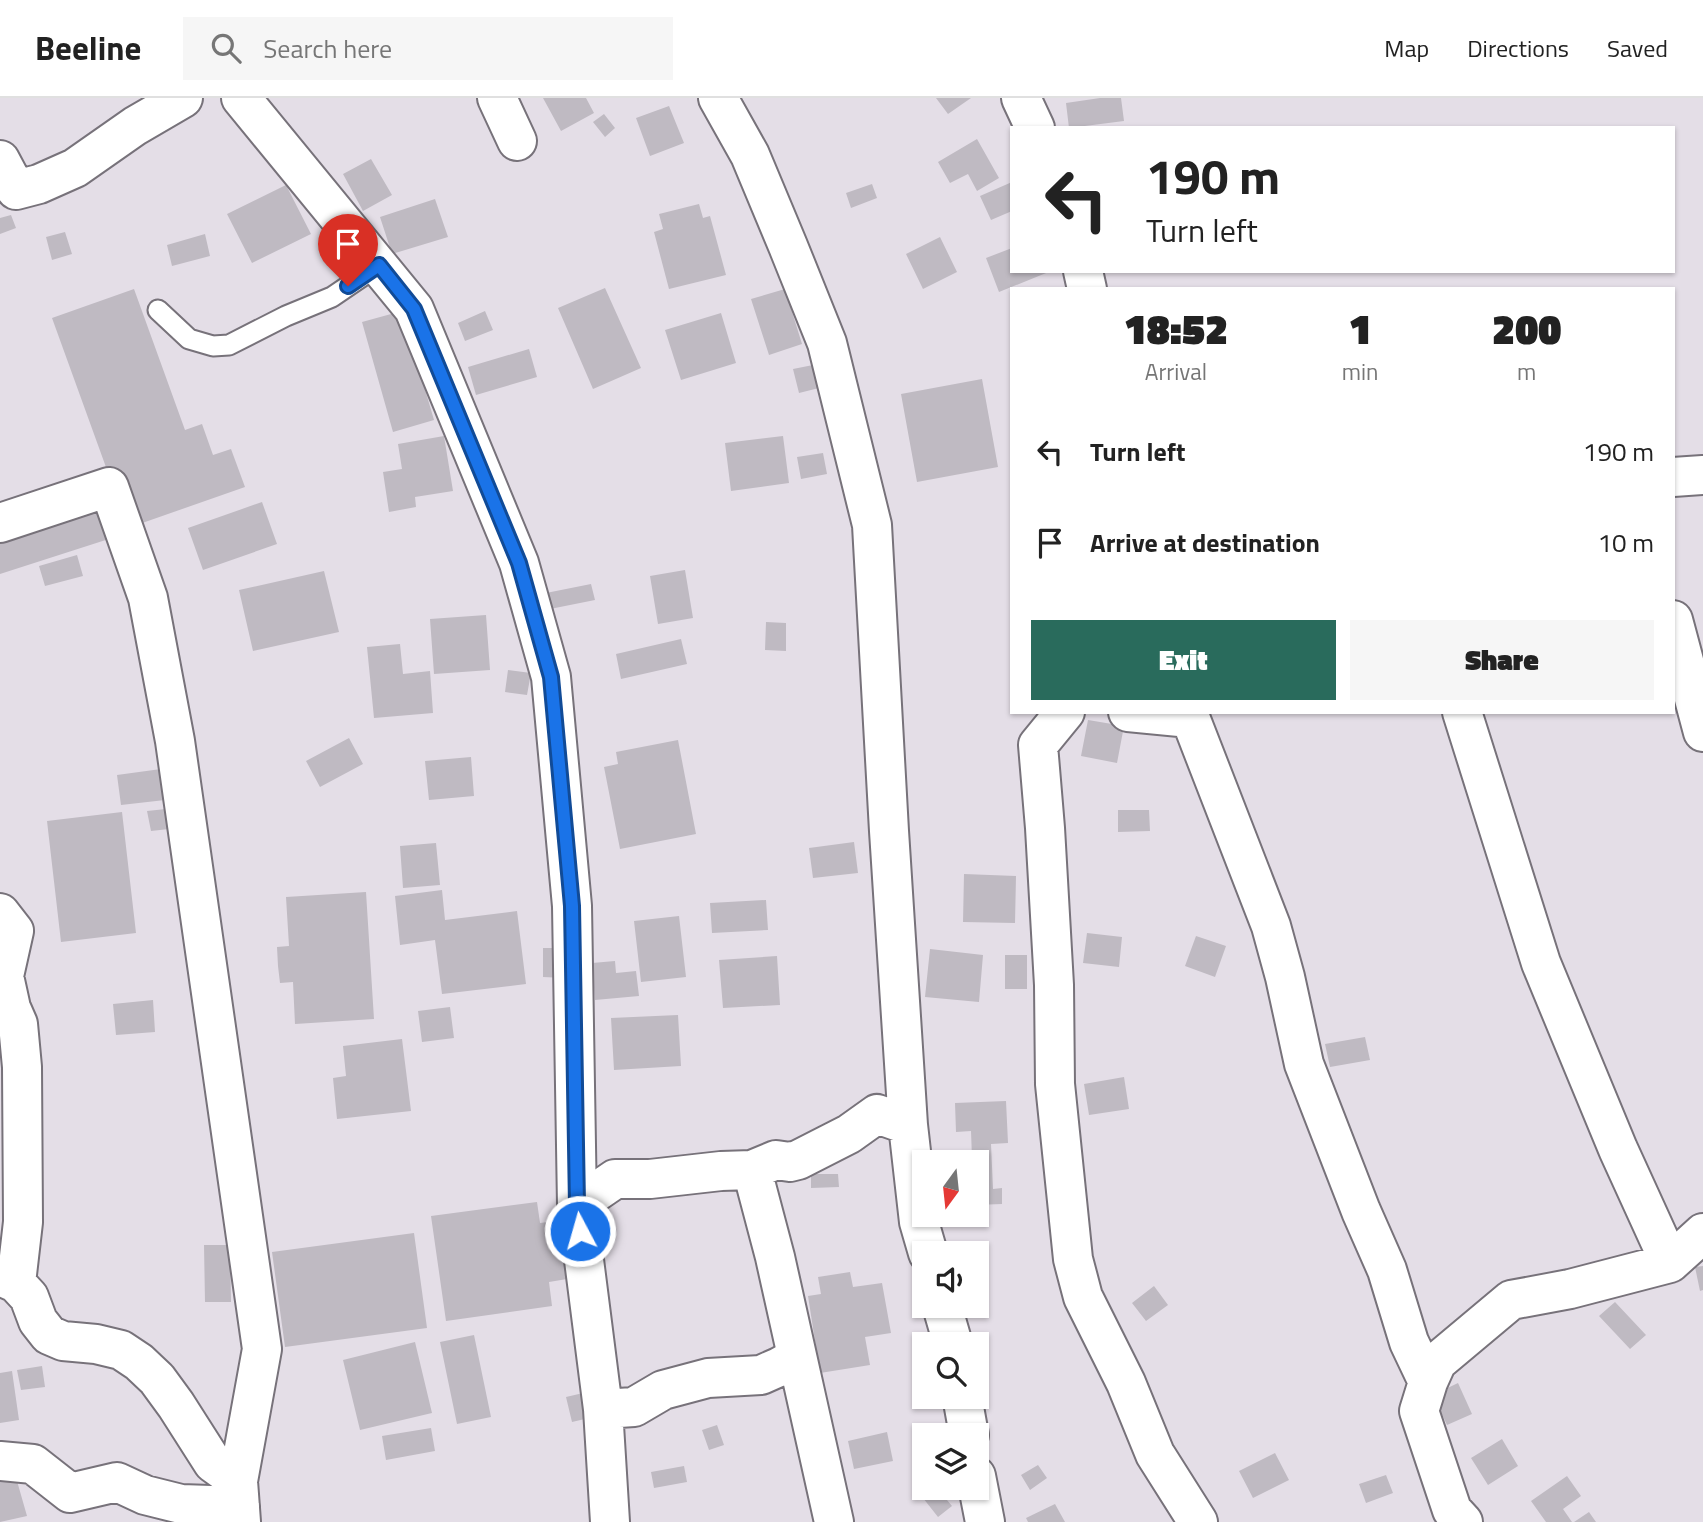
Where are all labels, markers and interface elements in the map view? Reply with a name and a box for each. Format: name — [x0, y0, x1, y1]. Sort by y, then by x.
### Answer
search box — [183, 17, 673, 80]
text: Beeline — [35, 23, 141, 73]
icon: search — [207, 29, 245, 67]
text: Search here — [263, 29, 392, 68]
text: Map — [1384, 30, 1429, 66]
text: Directions — [1467, 30, 1569, 66]
text: Saved — [1607, 30, 1668, 66]
text: 190 m — [1146, 138, 1280, 213]
icon: left — [1031, 154, 1122, 245]
text: Turn left — [1146, 206, 1258, 254]
pin — [318, 214, 378, 286]
icon: arrive — [329, 225, 367, 263]
text: 18:52 — [1124, 296, 1228, 360]
text: 1 — [1349, 296, 1372, 360]
text: 200 — [1492, 296, 1561, 360]
text: Arrival — [1145, 354, 1207, 389]
text: min — [1342, 354, 1378, 389]
text: m — [1517, 354, 1536, 389]
text: Turn left — [1090, 432, 1185, 471]
text: 190 m — [1583, 432, 1654, 471]
icon: left — [1031, 433, 1069, 471]
text: Arrive at destination — [1090, 523, 1320, 562]
text: 10 m — [1597, 523, 1654, 562]
icon: arrive — [1031, 524, 1069, 562]
button: Exit — [1031, 620, 1336, 700]
button: Share — [1350, 620, 1654, 700]
north arrow — [912, 1150, 989, 1227]
map controls — [912, 1150, 989, 1500]
position arrow — [543, 1194, 617, 1268]
button: sound — [912, 1241, 989, 1318]
button: search — [912, 1332, 989, 1409]
button: layers — [912, 1423, 989, 1500]

